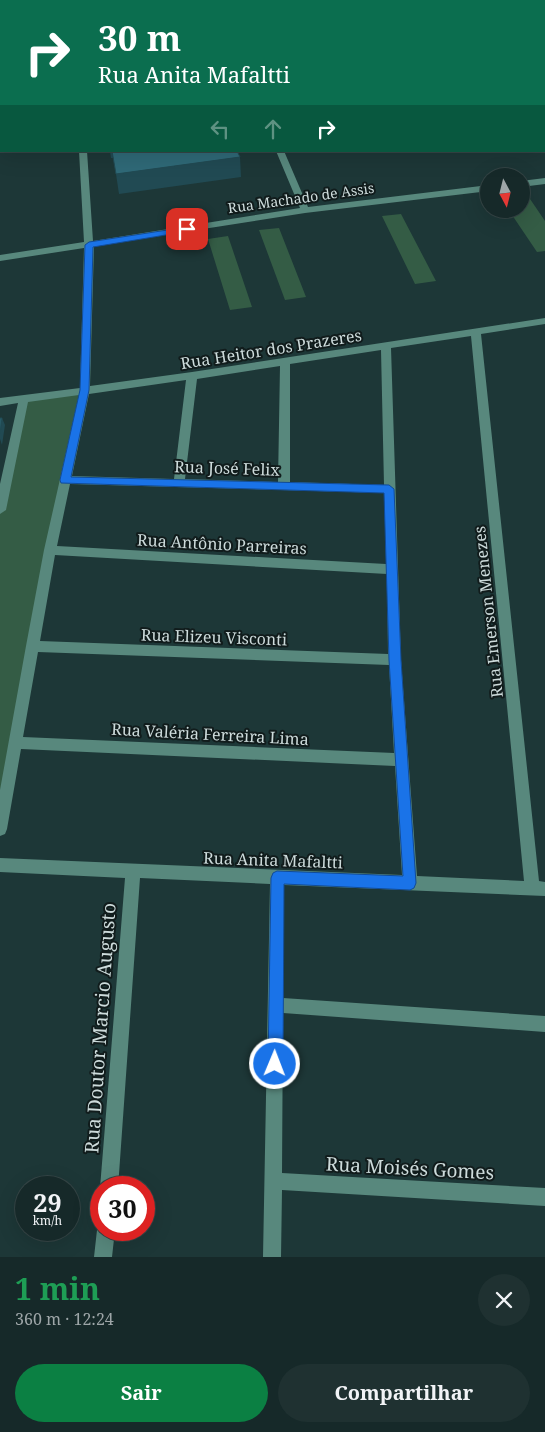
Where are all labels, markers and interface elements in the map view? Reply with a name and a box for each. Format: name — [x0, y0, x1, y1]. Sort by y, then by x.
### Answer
text: 30 m — [98, 14, 181, 61]
icon: right — [15, 20, 80, 85]
text: Rua Anita Mafaltti — [98, 59, 290, 89]
icon: left — [206, 115, 234, 143]
icon: ahead — [259, 115, 287, 143]
icon: right — [312, 115, 340, 143]
north arrow — [480, 168, 530, 218]
map controls — [480, 168, 530, 218]
street label: Rua Machado de Assis — [227, 178, 375, 217]
pin — [166, 208, 208, 250]
icon: arrive — [173, 215, 201, 243]
street label: Rua Heitor dos Prazeres — [179, 324, 363, 374]
street label: Rua José Felix — [174, 455, 281, 481]
street label: Rua Emerson Menezes — [468, 525, 508, 699]
street label: Rua Antônio Parreiras — [137, 529, 307, 559]
street label: Rua Elizeu Visconti — [141, 623, 287, 651]
street label: Rua Valéria Ferreira Lima — [111, 718, 309, 750]
street label: Rua Anita Mafaltti — [203, 847, 343, 873]
street label: Rua Doutor Marcio Augusto — [78, 902, 122, 1154]
position arrow — [248, 1037, 300, 1089]
street label: Rua Moisés Gomes — [325, 1151, 495, 1185]
speed limit sign: 30 — [90, 1176, 155, 1241]
text: 29 — [33, 1185, 62, 1219]
text: km/h — [33, 1212, 62, 1229]
text: 1 min — [15, 1268, 100, 1309]
button: close — [478, 1274, 530, 1326]
text: 360 m · 12:24 — [15, 1308, 114, 1330]
button: Sair — [15, 1364, 268, 1422]
button: Compartilhar — [278, 1364, 530, 1422]

